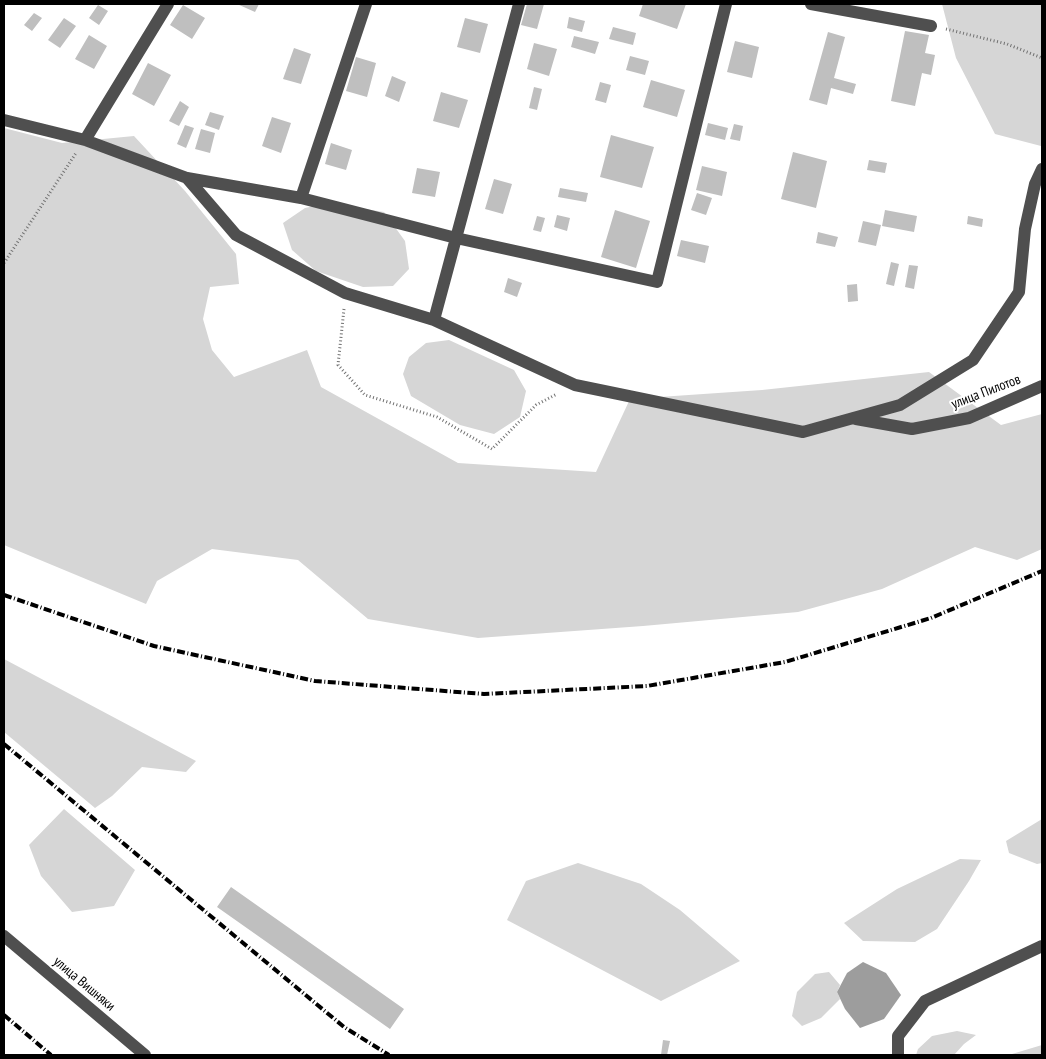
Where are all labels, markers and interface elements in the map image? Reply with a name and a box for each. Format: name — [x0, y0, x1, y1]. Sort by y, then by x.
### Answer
street label: улица Пилотов — [949, 371, 1023, 413]
street label: улица Вишняки — [50, 953, 118, 1015]

